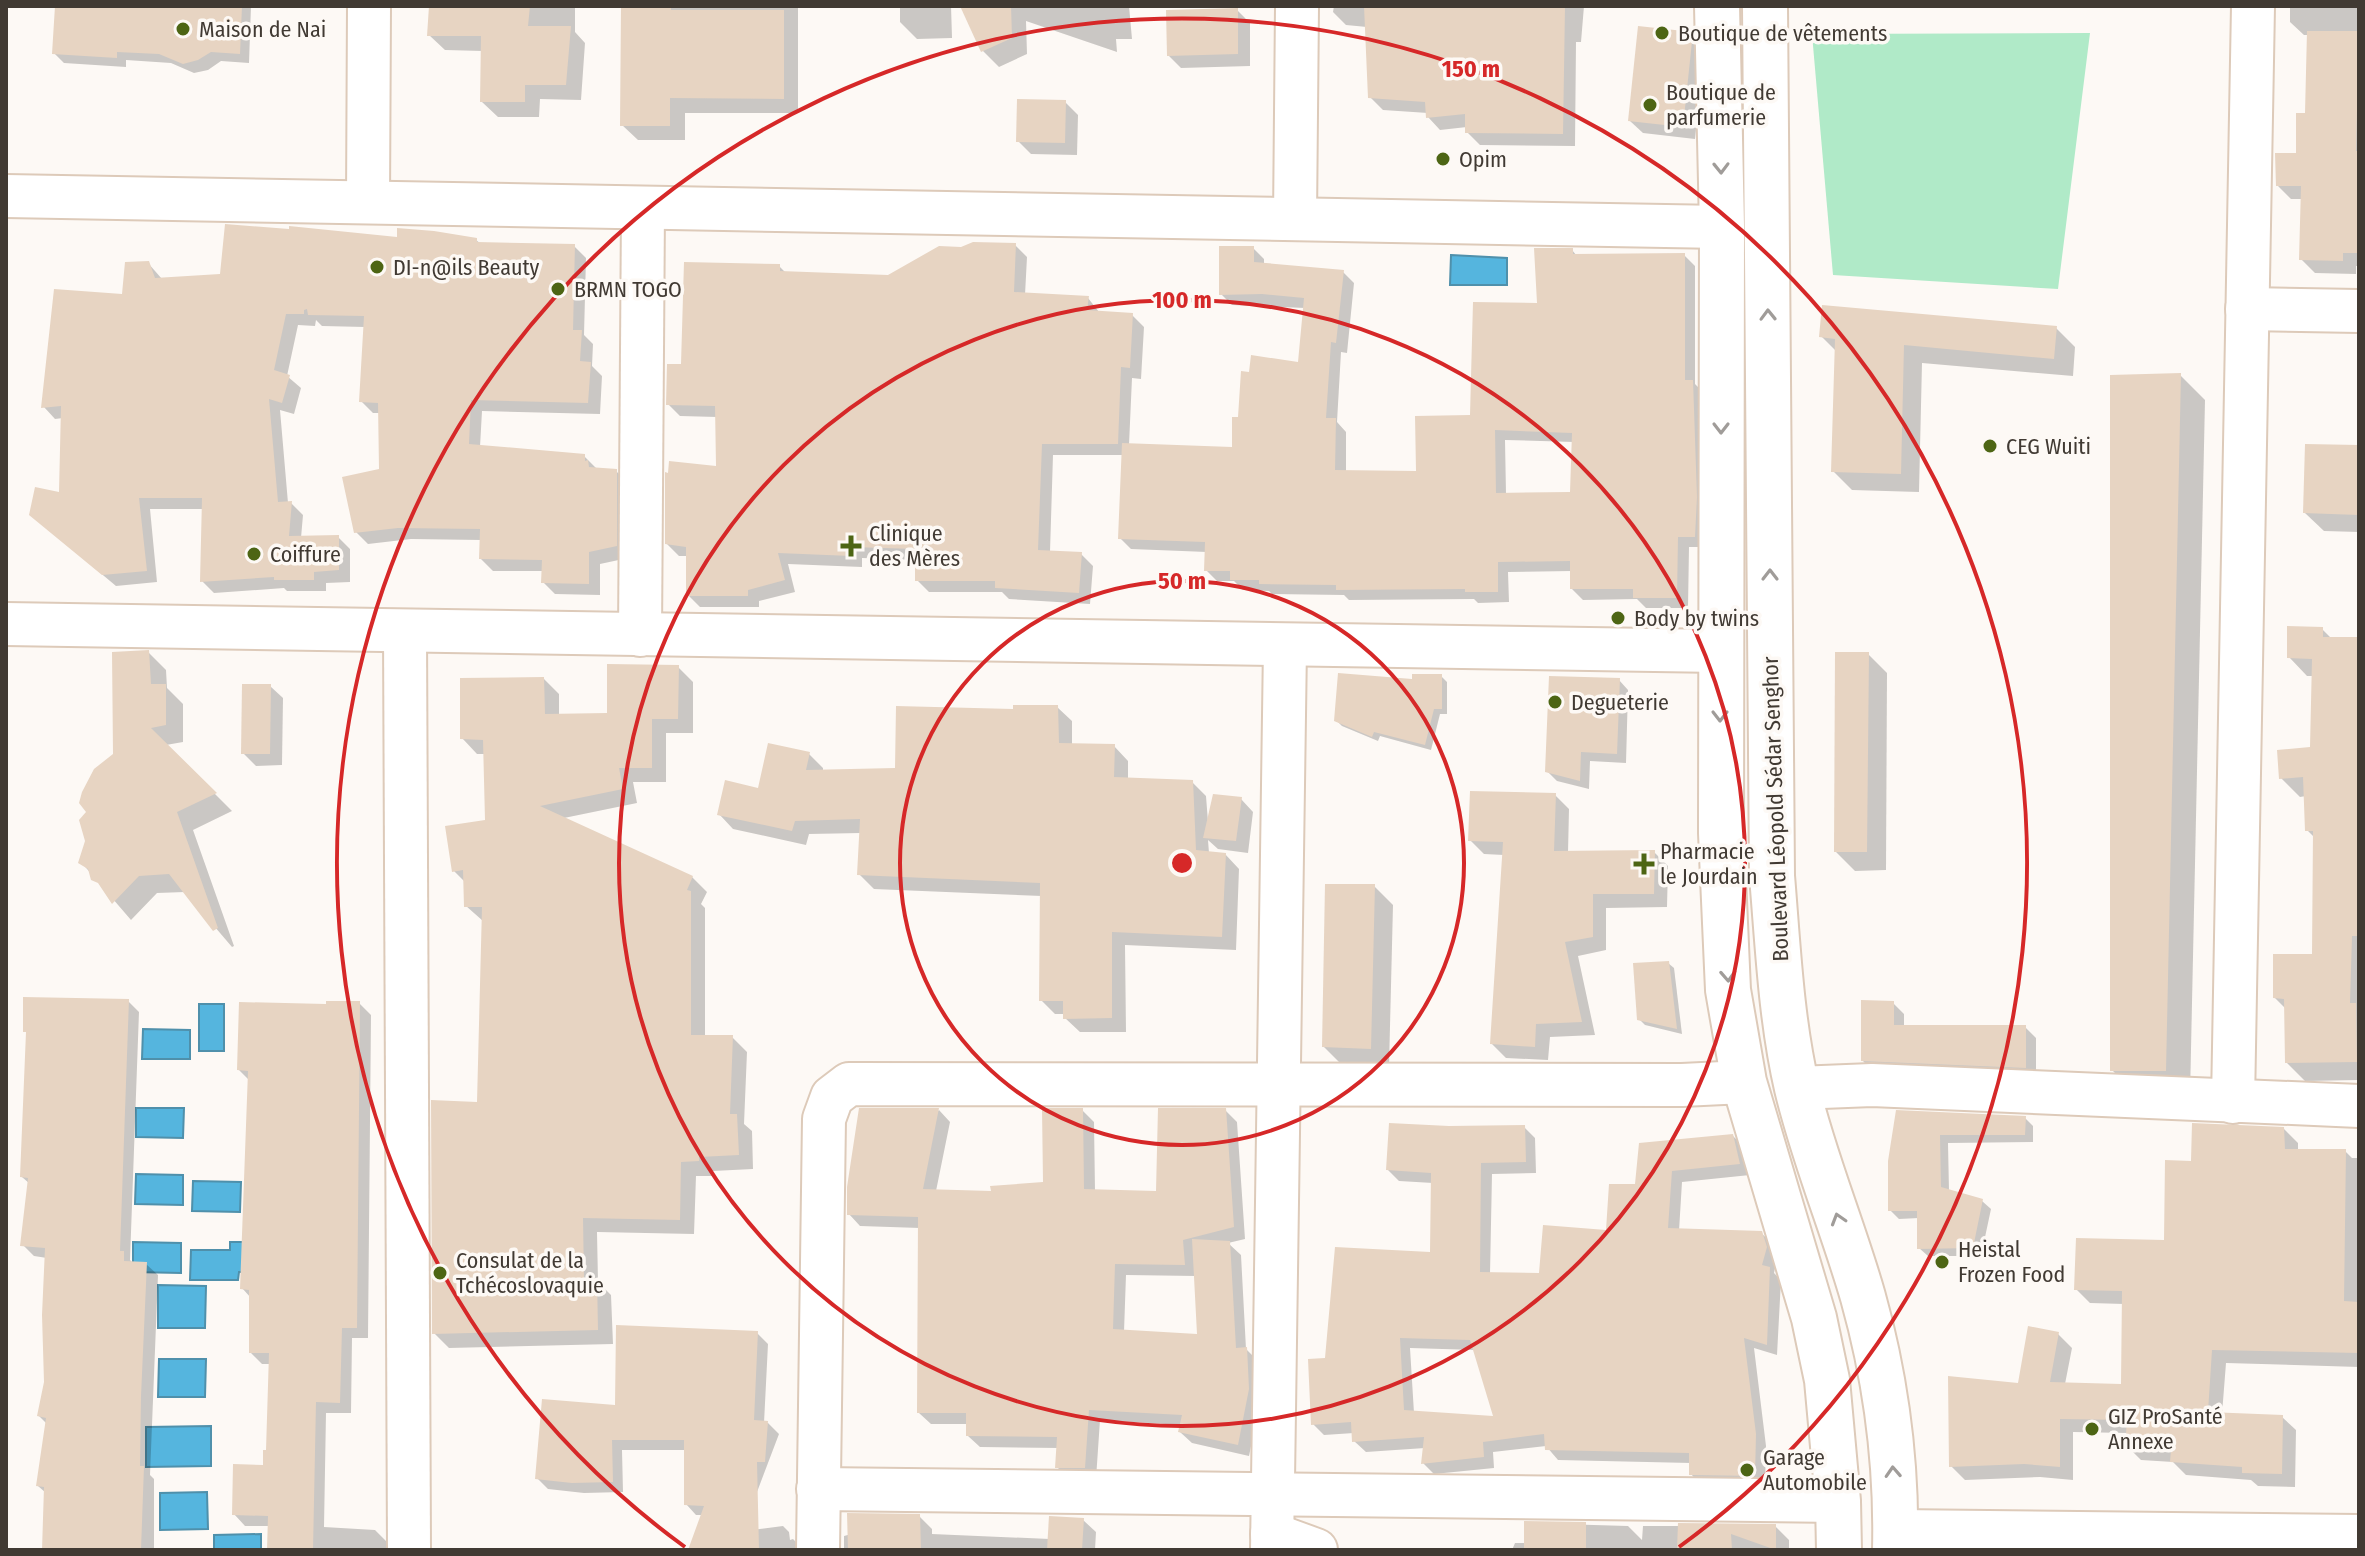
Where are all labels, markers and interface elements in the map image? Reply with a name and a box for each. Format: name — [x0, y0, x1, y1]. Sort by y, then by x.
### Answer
place label: Maison de Nai — [199, 16, 326, 43]
marker: Maison de Nai — [174, 20, 192, 38]
place label: Boutique de vêtements — [1678, 20, 1887, 47]
marker: Boutique de vêtements — [1653, 24, 1671, 42]
text: 150 m — [1442, 55, 1500, 83]
place label: Boutique de parfumerie — [1666, 79, 1776, 131]
marker: Boutique de parfumerie — [1641, 96, 1659, 114]
place label: Opim — [1459, 146, 1507, 173]
marker: Opim — [1434, 150, 1452, 168]
one-way arrow — [1712, 162, 1730, 175]
place label: DI-n@ils Beauty — [393, 254, 540, 281]
marker: DI-n@ils Beauty — [368, 258, 386, 276]
place label: BRMN TOGO — [574, 276, 682, 303]
marker: BRMN TOGO — [549, 280, 567, 298]
text: 100 m — [1152, 286, 1212, 314]
one-way arrow — [1759, 308, 1777, 321]
one-way arrow — [1712, 422, 1730, 435]
place label: CEG Wuiti — [2006, 433, 2091, 460]
marker: CEG Wuiti — [1981, 437, 1999, 455]
place label: Clinique des Mères — [869, 520, 960, 572]
marker: Clinique des Mères — [840, 535, 862, 557]
place label: Coiffure — [270, 541, 341, 568]
marker: Coiffure — [245, 545, 263, 563]
text: 50 m — [1158, 567, 1206, 595]
one-way arrow — [1761, 568, 1779, 581]
place label: Body by twins — [1634, 605, 1759, 632]
marker: Body by twins — [1609, 609, 1627, 627]
street label: Boulevard Léopold Sédar Senghor — [1757, 656, 1794, 962]
place label: Degueterie — [1571, 689, 1669, 716]
marker: Degueterie — [1546, 693, 1564, 711]
one-way arrow — [1711, 710, 1729, 723]
place label: Pharmacie le Jourdain — [1660, 838, 1758, 890]
centre of rings — [1168, 849, 1196, 877]
marker: Pharmacie le Jourdain — [1635, 855, 1653, 873]
one-way arrow — [1719, 970, 1736, 983]
one-way arrow — [1831, 1212, 1847, 1226]
place label: Heistal Frozen Food — [1958, 1236, 2065, 1288]
place label: Consulat de la Tchécoslovaquie — [456, 1247, 604, 1299]
marker: Heistal Frozen Food — [1933, 1253, 1951, 1271]
marker: Consulat de la Tchécoslovaquie — [431, 1264, 449, 1282]
place label: GIZ ProSanté Annexe — [2108, 1403, 2223, 1455]
marker: GIZ ProSanté Annexe — [2083, 1420, 2101, 1438]
place label: Garage Automobile — [1763, 1444, 1867, 1496]
marker: Garage Automobile — [1738, 1461, 1756, 1479]
one-way arrow — [1885, 1465, 1902, 1478]

